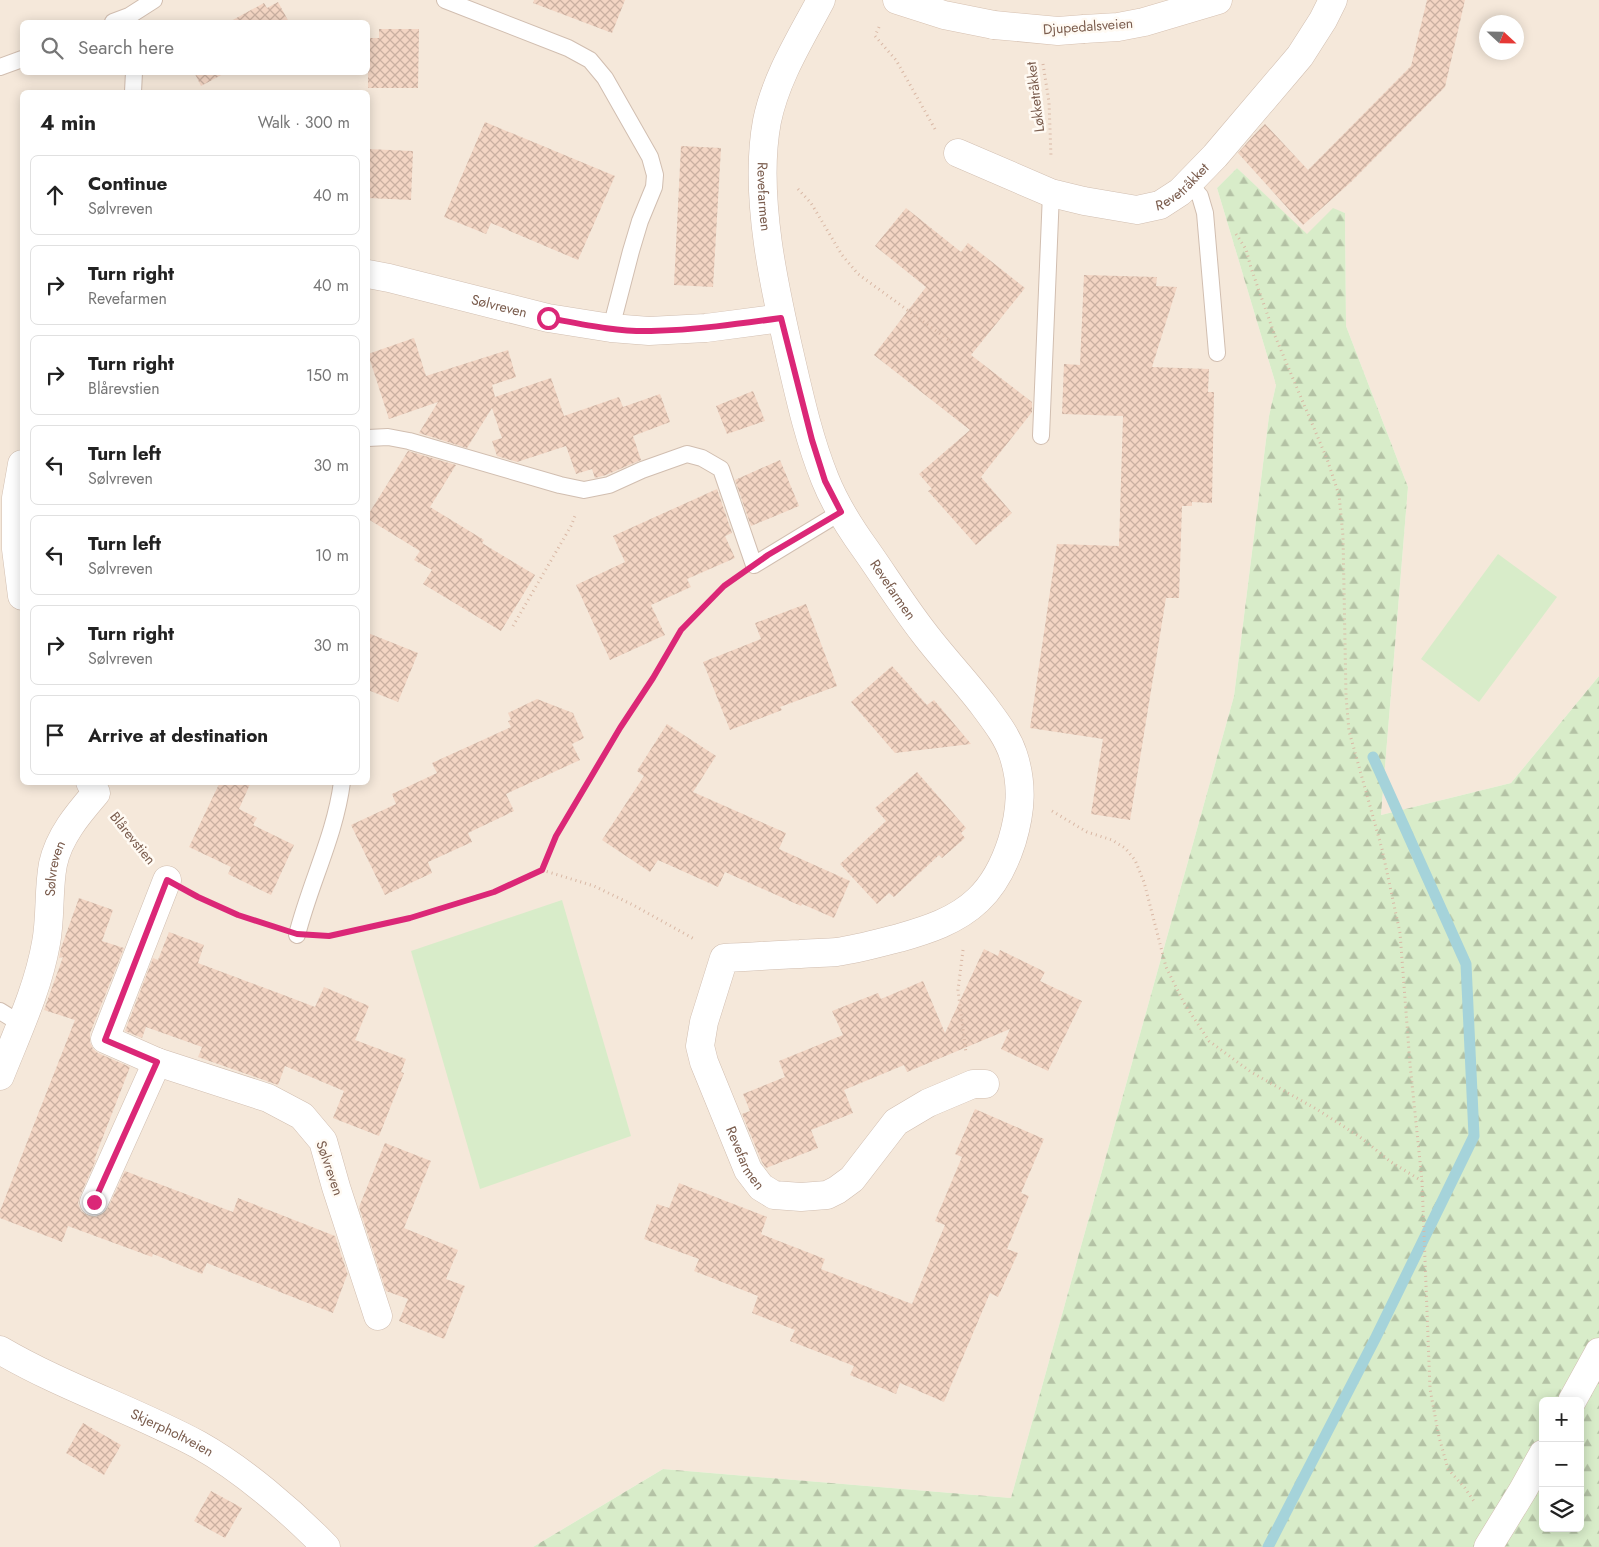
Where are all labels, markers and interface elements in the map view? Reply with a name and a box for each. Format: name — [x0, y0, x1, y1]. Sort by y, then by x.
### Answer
street label: Djupedalsveien — [1042, 13, 1134, 39]
north arrow — [1479, 15, 1524, 60]
search box — [20, 20, 370, 75]
icon: search — [38, 34, 66, 62]
text: Search here — [78, 34, 174, 61]
street label: Løkketråkket — [1021, 60, 1049, 133]
text: 4 min — [40, 108, 96, 138]
text: Walk · 300 m — [258, 111, 350, 134]
street label: Revetråkket — [1154, 158, 1214, 216]
street label: Revefarmen — [753, 162, 776, 232]
text: Continue — [88, 170, 167, 197]
icon: ahead — [41, 181, 69, 209]
text: 40 m — [313, 184, 349, 207]
text: Sølvreven — [88, 197, 153, 220]
text: Turn right — [88, 260, 174, 287]
icon: right — [41, 271, 69, 299]
text: 40 m — [313, 274, 349, 297]
text: Revefarmen — [88, 287, 167, 310]
street label: Sølvreven — [469, 289, 529, 322]
route start — [537, 307, 560, 330]
text: Turn right — [88, 350, 174, 377]
icon: right — [41, 361, 69, 389]
text: 150 m — [306, 364, 349, 387]
text: Blårevstien — [88, 377, 160, 400]
text: Turn left — [88, 440, 161, 467]
icon: left — [41, 451, 69, 479]
text: 30 m — [313, 454, 349, 477]
text: Sølvreven — [88, 467, 153, 490]
text: Turn left — [88, 530, 161, 557]
icon: left — [41, 541, 69, 569]
text: 10 m — [315, 544, 349, 567]
street label: Revefarmen — [865, 555, 921, 624]
text: Sølvreven — [88, 557, 153, 580]
text: Turn right — [88, 620, 174, 647]
icon: right — [41, 631, 69, 659]
text: 30 m — [313, 634, 349, 657]
text: Sølvreven — [88, 647, 153, 670]
icon: arrive — [41, 721, 69, 749]
text: Arrive at destination — [88, 722, 268, 749]
street label: Blårevstien — [105, 807, 161, 869]
street label: Sølvreven — [40, 837, 70, 897]
street label: Revefarmen — [721, 1123, 770, 1194]
street label: Sølvreven — [311, 1138, 349, 1198]
route end — [83, 1191, 106, 1214]
map controls — [1539, 1397, 1584, 1532]
button: + — [1539, 1397, 1584, 1442]
street label: Skjerpholtveien — [128, 1403, 218, 1461]
button: − — [1539, 1442, 1584, 1487]
button: layers — [1539, 1487, 1584, 1532]

